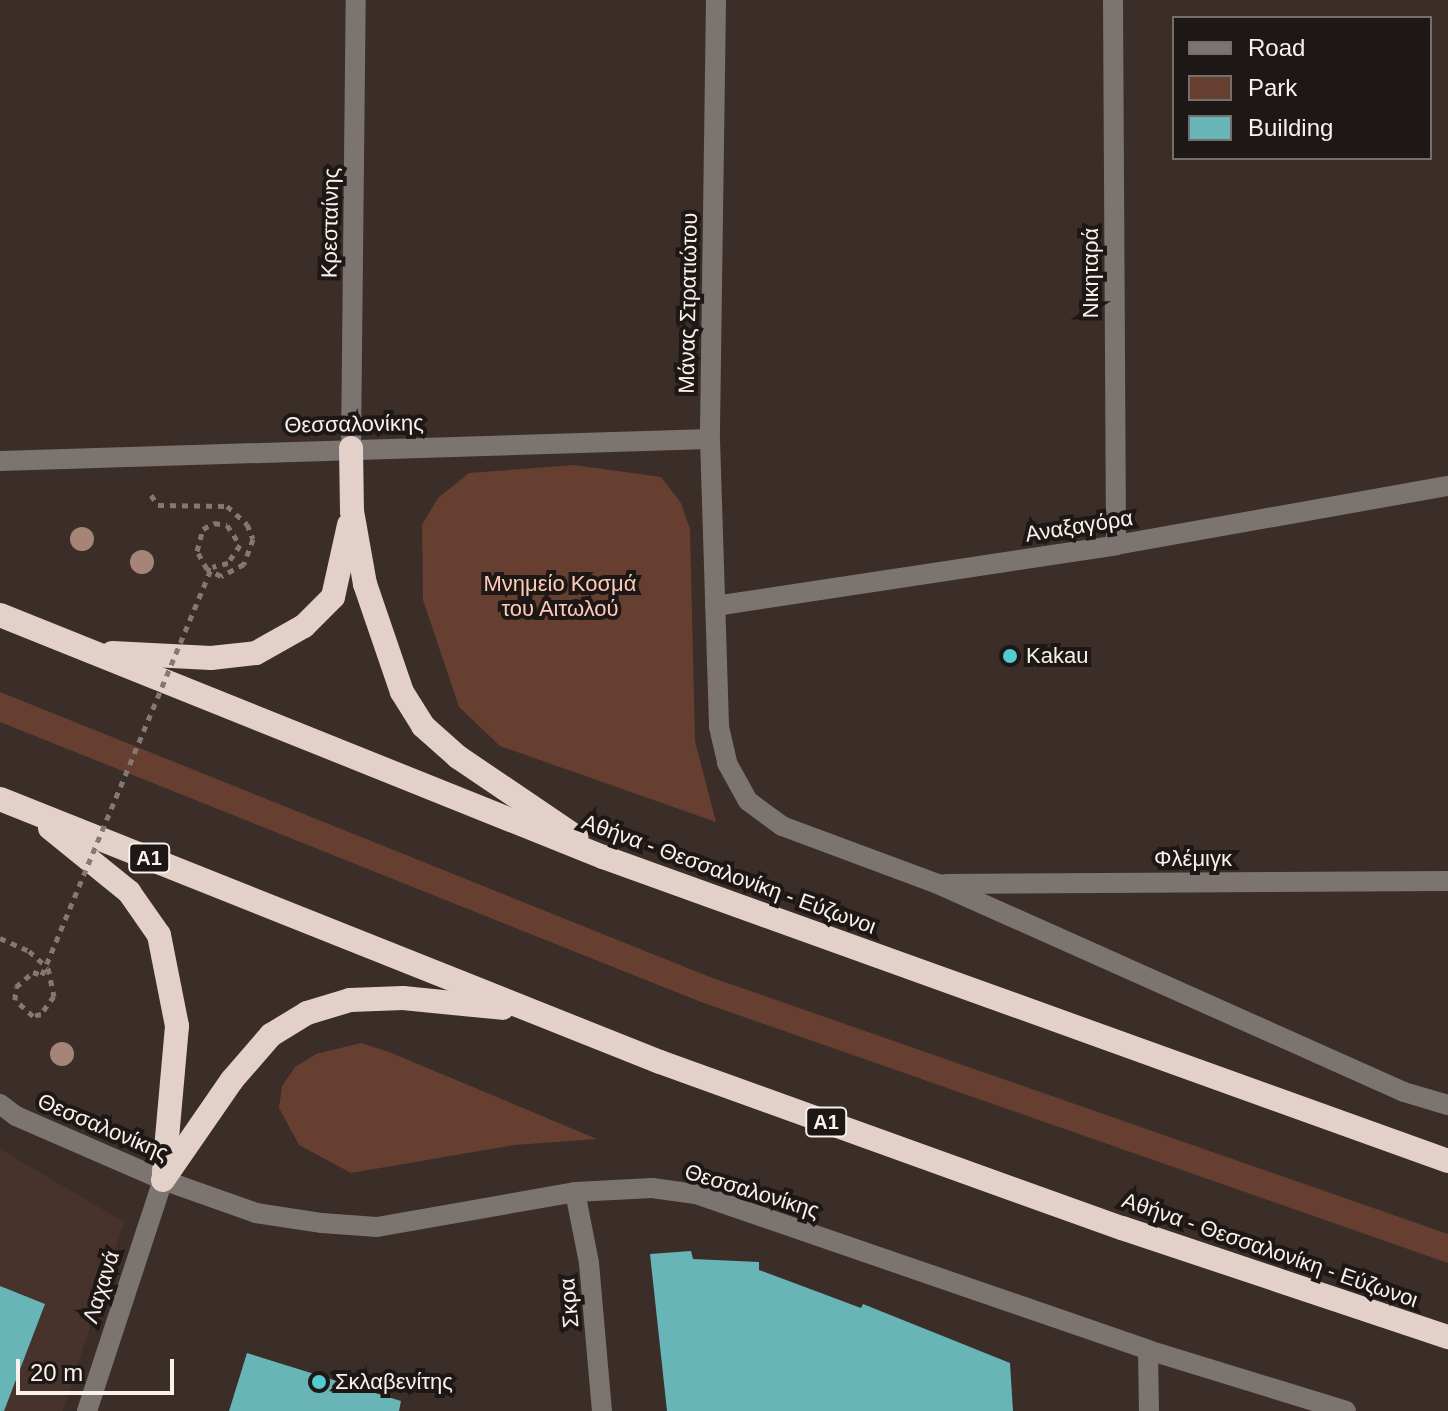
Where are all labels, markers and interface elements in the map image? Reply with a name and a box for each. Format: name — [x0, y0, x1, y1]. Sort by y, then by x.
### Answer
legend — [1172, 16, 1432, 160]
text: Road — [1248, 34, 1305, 61]
text: Park — [1248, 74, 1297, 101]
text: Building — [1248, 114, 1333, 141]
street label: Κρεσταίνης — [316, 168, 344, 278]
street label: Μάνας Στρατιώτου — [673, 212, 703, 394]
street label: Νικηταρά — [1078, 228, 1104, 318]
street label: Θεσσαλονίκης — [284, 410, 424, 438]
street label: Αναξαγόρα — [1023, 504, 1135, 548]
park label: Μνημείο Κοσμά του Αιτωλού — [484, 570, 636, 622]
place label: Kakau — [1026, 643, 1088, 669]
marker: Kakau — [1001, 647, 1019, 665]
street label: Αθήνα - Θεσσαλονίκη - Εύζωνοι — [578, 808, 880, 940]
road number: Α1 — [127, 842, 171, 874]
street label: Φλέμιγκ — [1154, 846, 1232, 872]
street label: Θεσσαλονίκης — [34, 1088, 172, 1166]
road number: Α1 — [804, 1106, 848, 1138]
street label: Θεσσαλονίκης — [681, 1158, 823, 1224]
street label: Αθήνα - Θεσσαλονίκη - Εύζωνοι — [1119, 1187, 1421, 1313]
street label: Λαχανά — [77, 1247, 125, 1327]
street label: Σκρα — [554, 1277, 584, 1329]
scale bar — [20, 1343, 178, 1393]
text: 20 m — [30, 1359, 83, 1386]
place label: Σκλαβενίτης — [335, 1369, 453, 1395]
marker: Σκλαβενίτης — [310, 1373, 328, 1391]

